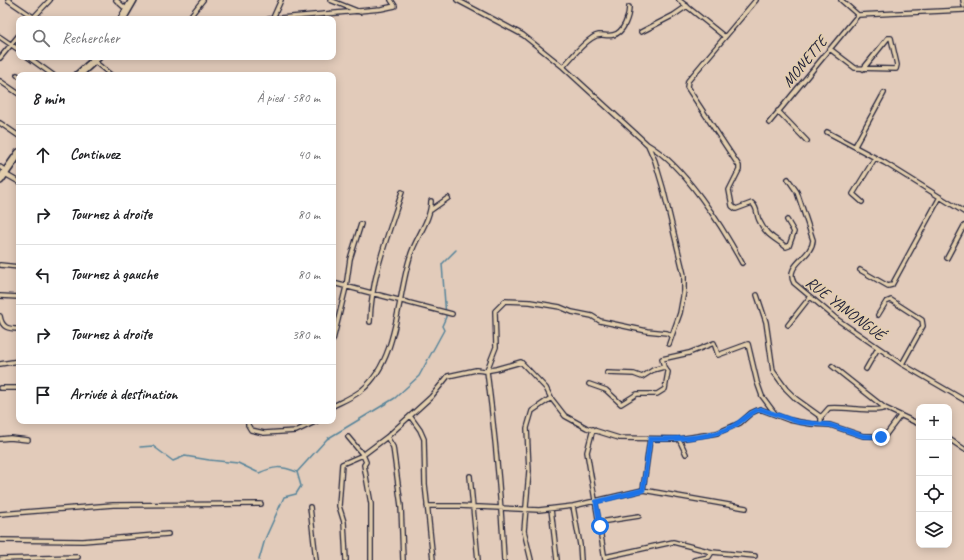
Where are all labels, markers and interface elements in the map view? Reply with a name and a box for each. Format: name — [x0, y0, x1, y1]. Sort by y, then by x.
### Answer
search box — [16, 16, 336, 60]
icon: search — [30, 27, 52, 49]
text: Rechercher — [62, 29, 120, 48]
street label: MONETTE — [778, 30, 833, 91]
text: 8 min — [32, 88, 65, 109]
text: À pied · 580 m — [257, 90, 320, 106]
icon: ahead — [32, 144, 54, 166]
text: Continuez — [70, 145, 120, 164]
text: 40 m — [298, 147, 320, 163]
icon: right — [32, 204, 54, 226]
text: Tournez à droite — [70, 205, 152, 224]
text: 80 m — [298, 207, 320, 223]
icon: left — [32, 264, 54, 286]
text: Tournez à gauche — [70, 265, 157, 284]
text: 80 m — [298, 267, 320, 283]
street label: RUE YANONGUÉ — [802, 272, 891, 347]
icon: right — [32, 324, 54, 346]
text: Tournez à droite — [70, 325, 152, 344]
text: 380 m — [292, 327, 320, 343]
icon: arrive — [32, 384, 54, 406]
text: Arrivée à destination — [70, 385, 178, 404]
map controls — [916, 404, 952, 548]
button: + — [916, 404, 952, 440]
route end — [872, 428, 890, 446]
button: − — [916, 440, 952, 476]
button: locate — [916, 476, 952, 512]
button: layers — [916, 512, 952, 548]
route start — [591, 517, 609, 535]

